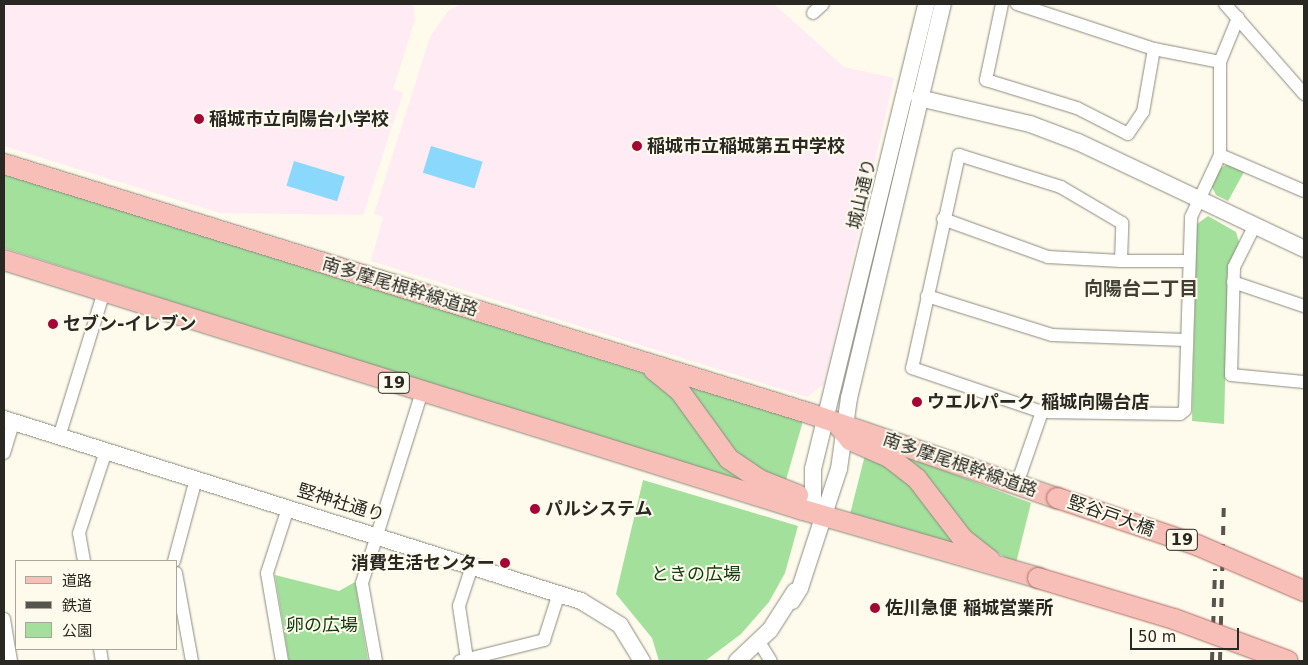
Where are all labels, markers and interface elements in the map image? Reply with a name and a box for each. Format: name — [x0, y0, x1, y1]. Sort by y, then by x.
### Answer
place label: 稲城市立向陽台小学校 — [209, 108, 389, 130]
marker: 稲城市立向陽台小学校 — [193, 113, 205, 125]
place label: 稲城市立稲城第五中学校 — [647, 135, 845, 157]
marker: 稲城市立稲城第五中学校 — [631, 140, 643, 152]
street label: 城山通り — [843, 156, 881, 232]
street label: 南多摩尾根幹線道路 — [319, 253, 481, 321]
district label: 向陽台二丁目 — [1084, 278, 1198, 300]
place label: セブン-イレブン — [63, 313, 196, 335]
marker: セブン-イレブン — [47, 318, 59, 330]
road number: 19 — [378, 369, 410, 396]
place label: ウエルパーク 稲城向陽台店 — [927, 391, 1149, 413]
marker: ウエルパーク 稲城向陽台店 — [911, 396, 923, 408]
street label: 南多摩尾根幹線道路 — [880, 428, 1040, 502]
street label: 竪神社通り — [295, 480, 387, 526]
street label: 竪谷戸大橋 — [1065, 491, 1157, 541]
place label: パルシステム — [545, 498, 653, 520]
marker: パルシステム — [529, 503, 541, 515]
road number: 19 — [1166, 526, 1198, 554]
place label: 消費生活センター — [351, 552, 495, 574]
marker: 消費生活センター — [499, 557, 511, 569]
legend — [15, 560, 178, 650]
park label: ときの広場 — [651, 563, 741, 585]
text: 道路 — [62, 572, 92, 590]
text: 鉄道 — [62, 597, 92, 615]
place label: 佐川急便 稲城営業所 — [885, 597, 1053, 619]
marker: 佐川急便 稲城営業所 — [869, 602, 881, 614]
park label: 卵の広場 — [286, 614, 358, 636]
scale bar — [1133, 618, 1242, 650]
text: 公園 — [62, 622, 92, 640]
text: 50 m — [1138, 628, 1176, 646]

